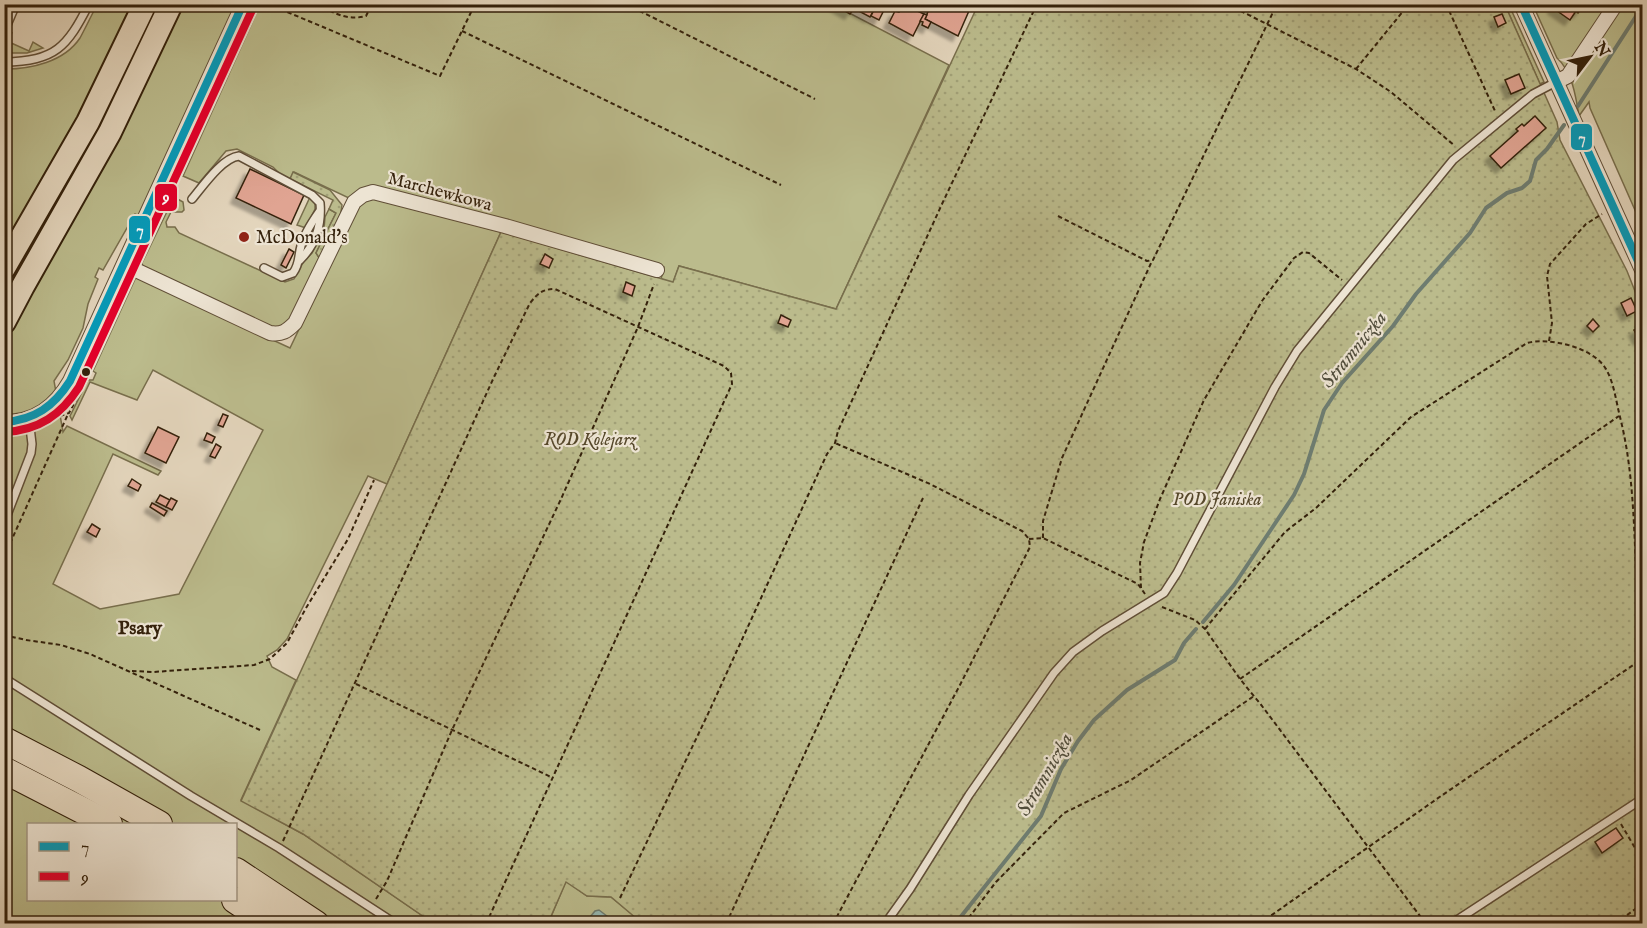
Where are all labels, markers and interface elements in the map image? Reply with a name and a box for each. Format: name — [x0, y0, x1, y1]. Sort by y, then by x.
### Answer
north arrow — [1560, 27, 1620, 87]
text: N — [1588, 38, 1613, 61]
line badge: 7 — [1570, 123, 1593, 151]
text: 7 — [1578, 129, 1586, 149]
street label: Marchewkowa — [385, 167, 495, 217]
line badge: 9 — [154, 183, 178, 212]
text: 9 — [162, 189, 170, 209]
line badge: 7 — [128, 215, 151, 244]
text: 7 — [136, 221, 144, 241]
place label: McDonald's — [256, 227, 348, 250]
marker: McDonald's — [237, 230, 251, 244]
water label: Stramniczka — [1316, 306, 1393, 393]
unlabelled marker — [80, 366, 92, 378]
park label: ROD Kolejarz — [544, 429, 638, 452]
park label: POD Janiska — [1173, 489, 1261, 512]
district label: Psary — [118, 616, 163, 641]
water label: Stramniczka — [1012, 729, 1079, 821]
legend — [27, 823, 237, 901]
text: 7 — [81, 837, 89, 860]
text: 9 — [80, 867, 89, 890]

